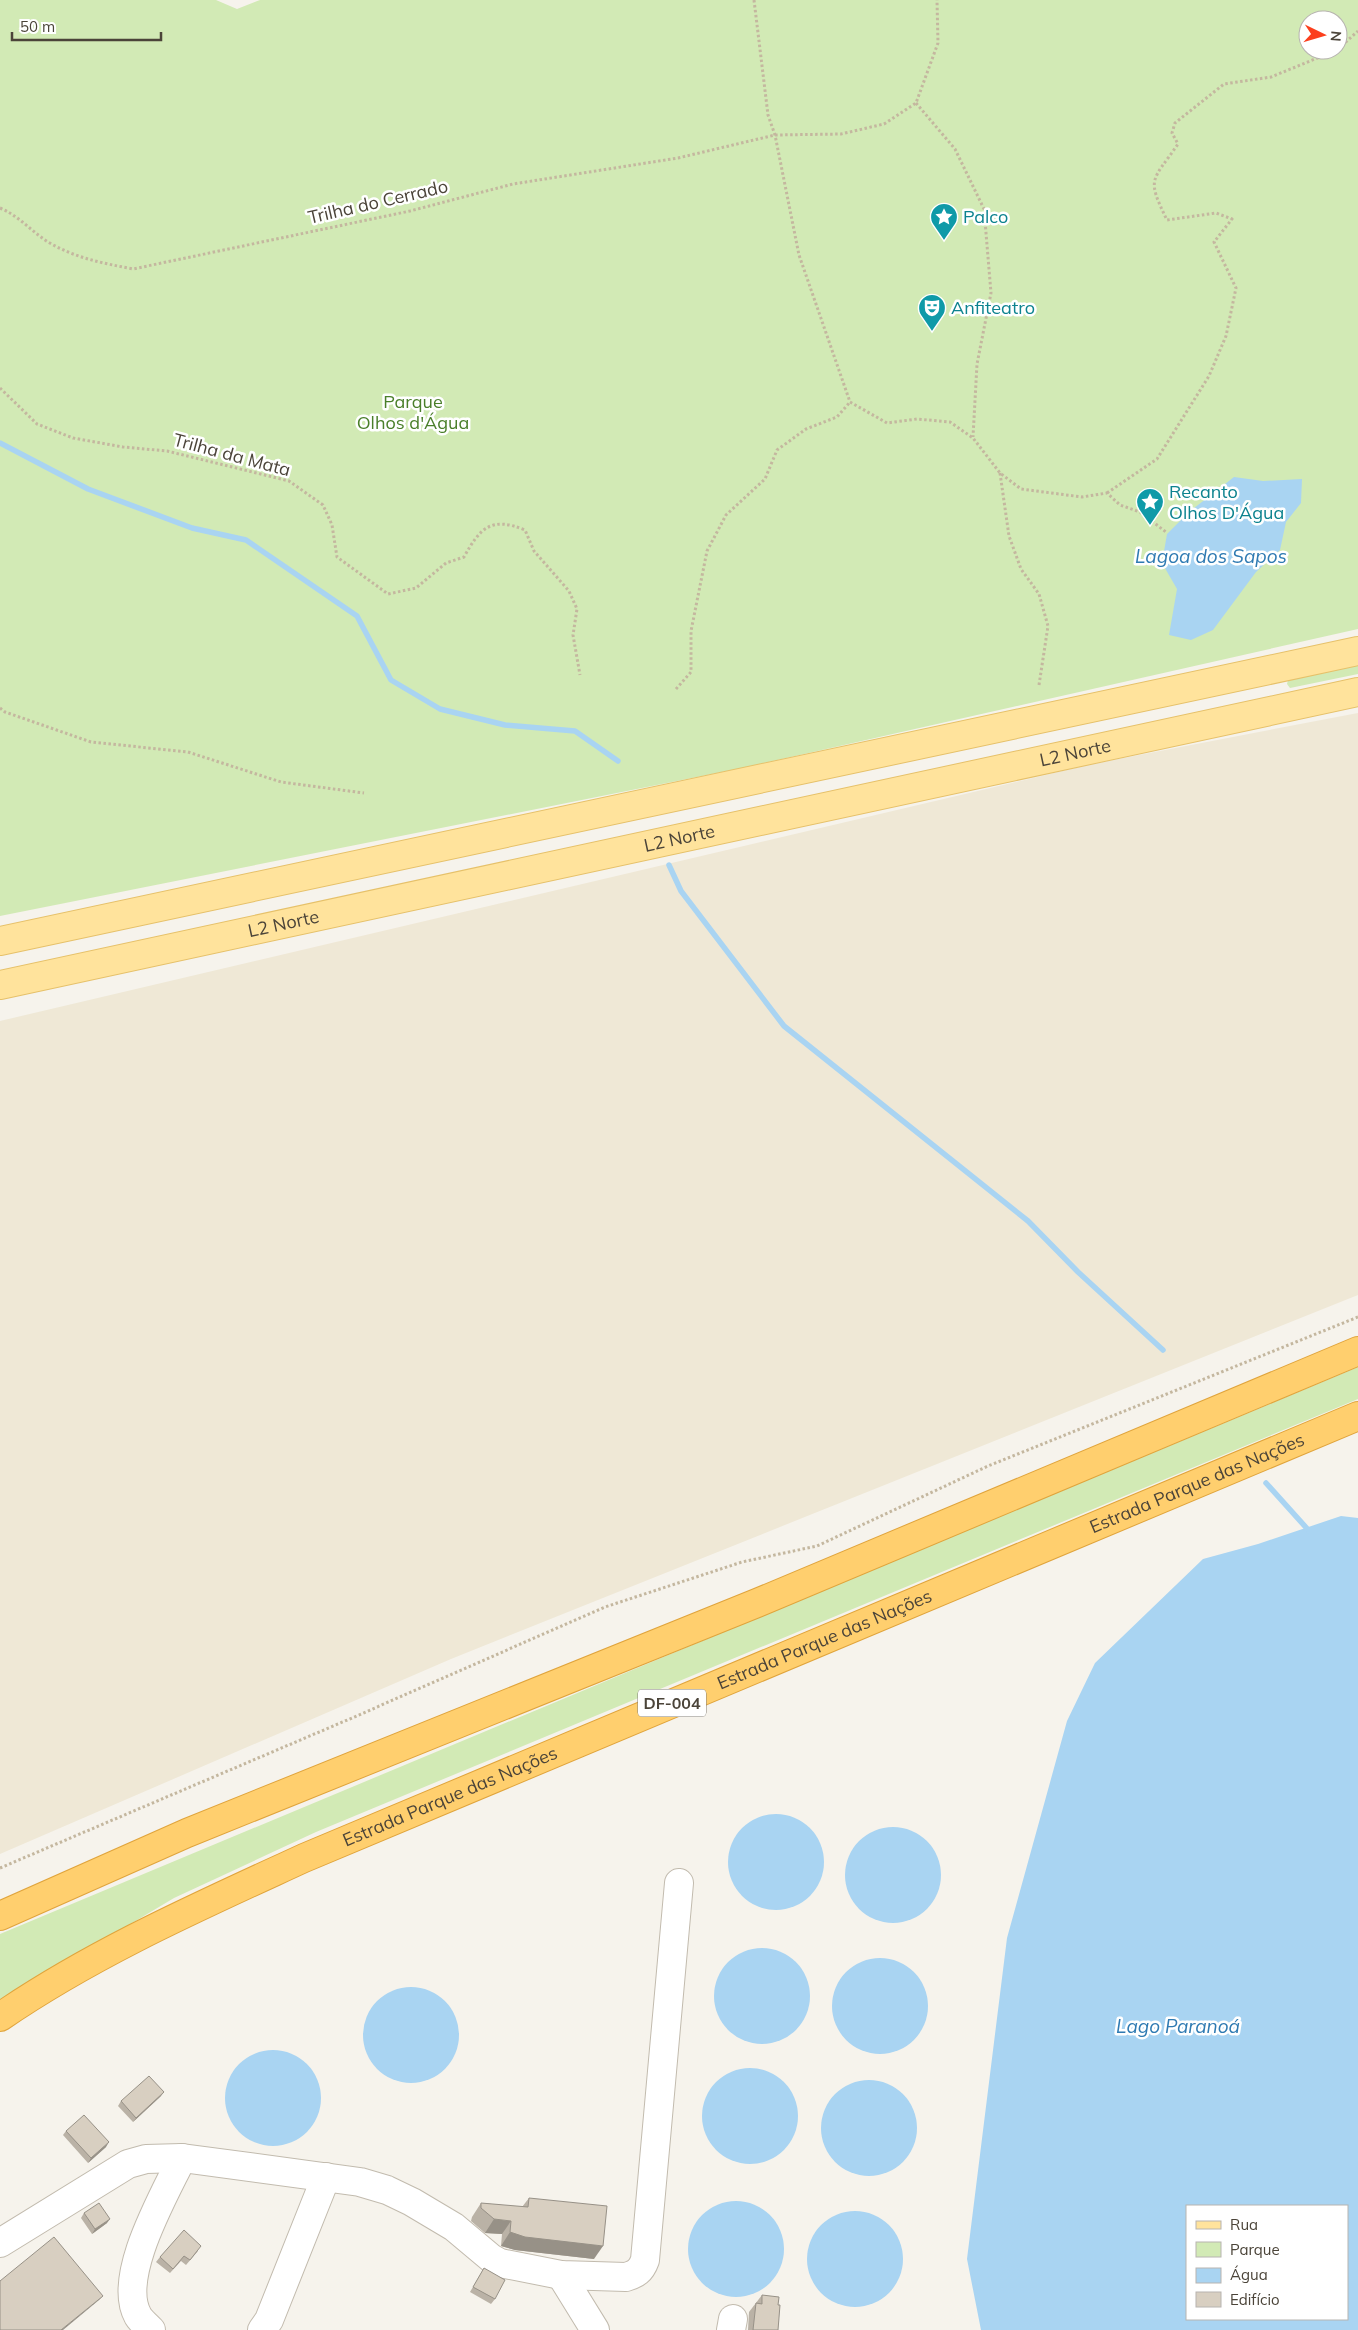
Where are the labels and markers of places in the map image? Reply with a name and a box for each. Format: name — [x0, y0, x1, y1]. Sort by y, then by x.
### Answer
place icon: Palco — [929, 202, 959, 241]
place label: Palco — [963, 205, 1008, 228]
theatre icon: Anfiteatro — [917, 293, 947, 332]
place label: Anfiteatro — [951, 296, 1035, 319]
place label: Recanto Olhos D'Água — [1169, 480, 1284, 524]
place icon: Recanto Olhos D'Água — [1135, 487, 1165, 526]

